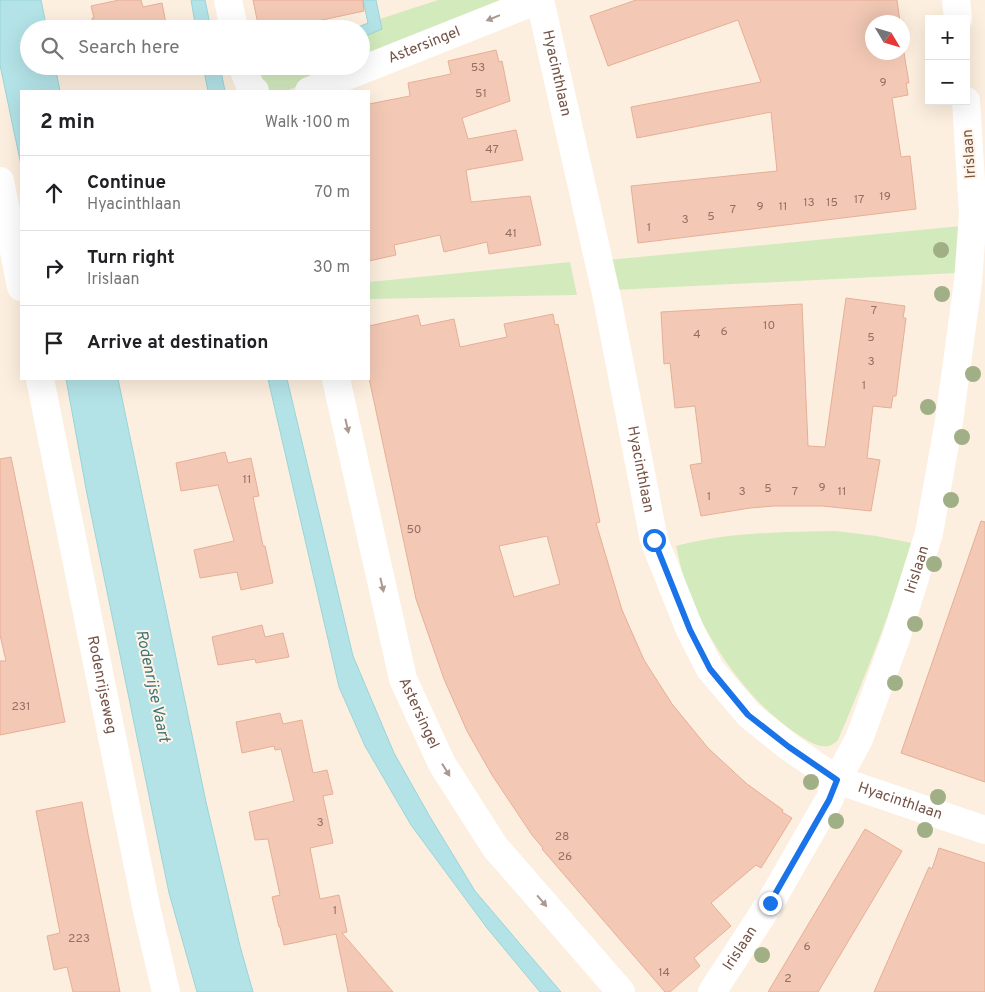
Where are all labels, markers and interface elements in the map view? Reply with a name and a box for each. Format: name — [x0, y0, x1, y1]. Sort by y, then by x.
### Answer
one-way arrow — [485, 14, 500, 22]
north arrow — [865, 15, 910, 60]
map controls — [925, 15, 970, 105]
button: + — [925, 15, 970, 60]
search box — [20, 20, 370, 75]
street label: Astersingel — [385, 22, 463, 68]
street label: Hyacinthlaan — [538, 28, 575, 118]
icon: search — [38, 34, 66, 62]
text: Search here — [78, 36, 180, 60]
house number: 53 — [471, 60, 485, 76]
button: − — [925, 60, 970, 105]
house number: 9 — [879, 75, 887, 91]
house number: 51 — [475, 86, 487, 102]
text: 2 min — [40, 109, 95, 136]
text: Walk · 100 m — [265, 113, 350, 133]
street label: Irislaan — [959, 129, 981, 179]
house number: 47 — [485, 142, 499, 158]
text: Continue — [87, 171, 166, 195]
icon: ahead — [40, 179, 68, 207]
text: 70 m — [315, 183, 350, 203]
house number: 19 — [879, 189, 891, 205]
house number: 17 — [854, 192, 864, 208]
text: Hyacinthlaan — [87, 195, 181, 215]
house number: 13 — [803, 195, 815, 211]
house number: 15 — [826, 195, 838, 211]
house number: 9 — [756, 199, 764, 215]
house number: 11 — [779, 199, 787, 215]
house number: 7 — [730, 202, 736, 218]
house number: 5 — [707, 209, 715, 225]
house number: 3 — [681, 212, 689, 228]
house number: 1 — [647, 220, 651, 236]
house number: 41 — [505, 226, 517, 242]
text: Turn right — [87, 246, 175, 270]
icon: right — [40, 254, 68, 282]
text: 30 m — [313, 258, 350, 278]
text: Irislaan — [87, 270, 140, 290]
house number: 7 — [871, 303, 877, 319]
house number: 10 — [763, 318, 775, 334]
house number: 6 — [720, 324, 728, 340]
house number: 4 — [693, 327, 701, 343]
icon: arrive — [40, 329, 68, 357]
house number: 5 — [867, 330, 875, 346]
text: Arrive at destination — [87, 331, 268, 355]
house number: 3 — [867, 354, 875, 370]
house number: 1 — [862, 378, 866, 394]
one-way arrow — [343, 419, 351, 434]
street label: Hyacinthlaan — [623, 424, 658, 514]
house number: 11 — [243, 472, 251, 488]
house number: 9 — [818, 480, 826, 496]
house number: 5 — [764, 481, 772, 497]
house number: 3 — [738, 484, 746, 500]
house number: 7 — [792, 484, 798, 500]
house number: 11 — [838, 484, 846, 500]
house number: 1 — [707, 489, 711, 505]
house number: 50 — [406, 522, 422, 538]
route start — [643, 529, 666, 552]
street label: Irislaan — [901, 543, 934, 596]
one-way arrow — [378, 577, 386, 593]
water label: Rodenrijse Vaart — [130, 628, 174, 745]
street label: Rodenrijseweg — [82, 634, 121, 736]
street label: Astersingel — [394, 675, 443, 752]
house number: 231 — [11, 699, 31, 715]
one-way arrow — [442, 764, 451, 777]
street label: Hyacinthlaan — [855, 778, 945, 824]
house number: 3 — [316, 815, 324, 831]
house number: 28 — [555, 829, 569, 845]
house number: 26 — [558, 849, 572, 865]
route end — [759, 892, 782, 915]
one-way arrow — [536, 895, 547, 907]
house number: 1 — [333, 903, 337, 919]
street label: Irislaan — [719, 923, 762, 974]
house number: 223 — [68, 931, 90, 947]
house number: 6 — [803, 939, 811, 955]
house number: 14 — [658, 965, 670, 981]
house number: 2 — [784, 971, 792, 987]

